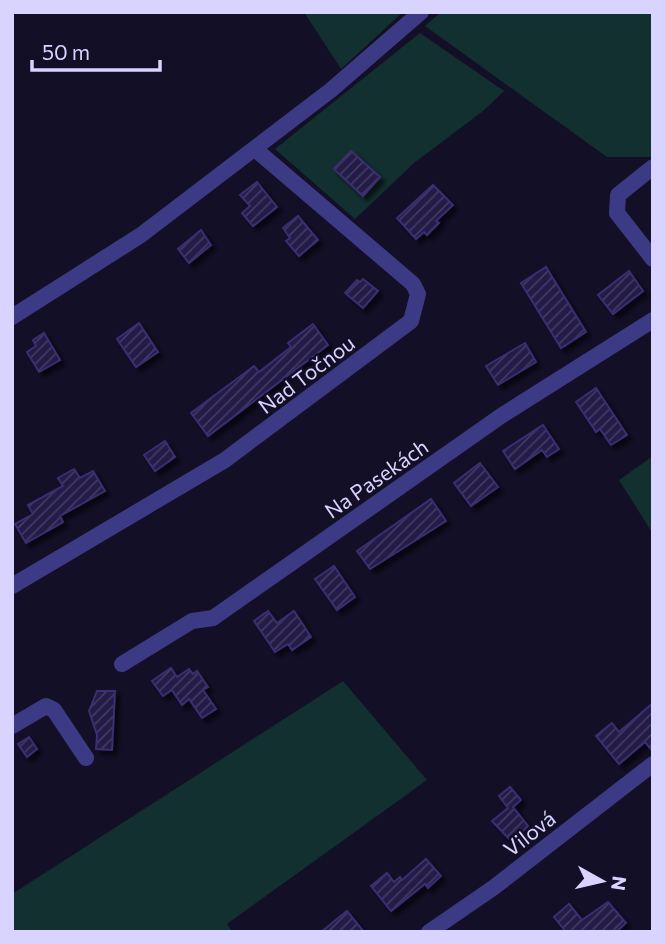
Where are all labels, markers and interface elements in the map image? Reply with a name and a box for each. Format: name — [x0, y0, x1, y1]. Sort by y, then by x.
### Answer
scale bar — [32, 28, 159, 72]
text: 50 m — [42, 39, 90, 64]
street label: Nad Točnou — [253, 330, 359, 418]
street label: Na Pasekách — [320, 433, 432, 523]
street label: Vilová — [498, 805, 560, 861]
north arrow — [567, 846, 637, 916]
text: N — [607, 875, 632, 892]

